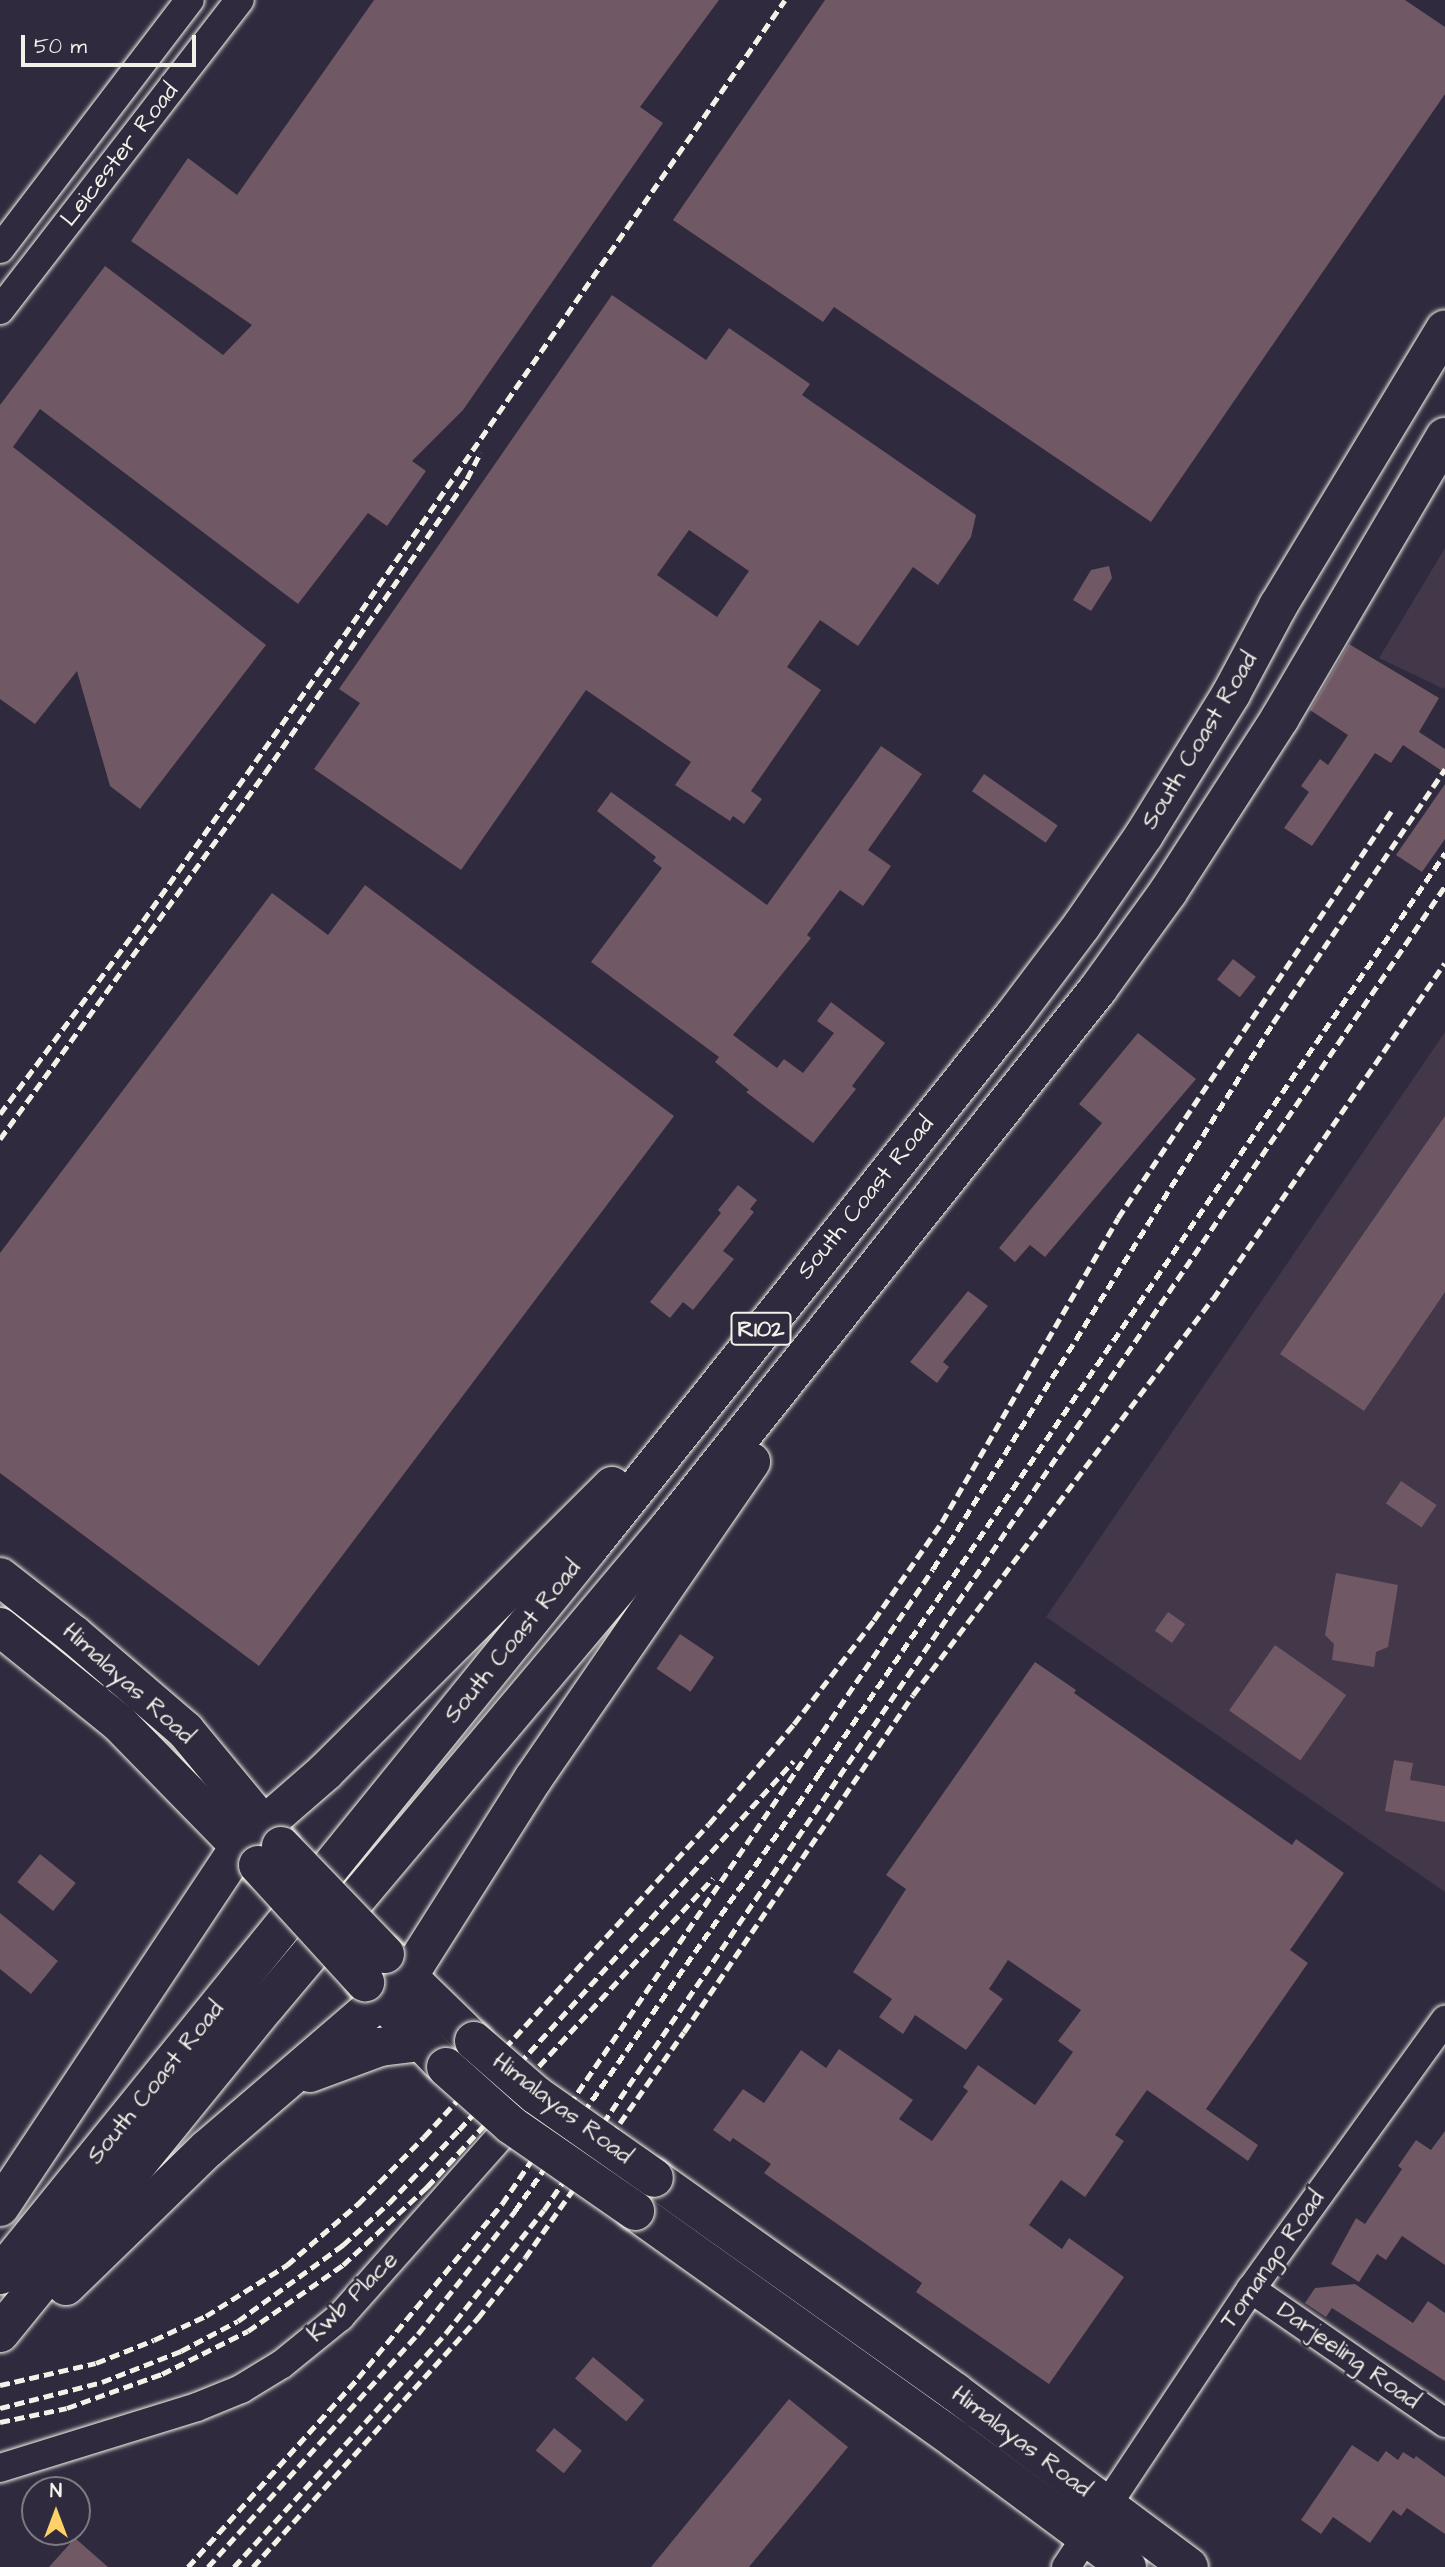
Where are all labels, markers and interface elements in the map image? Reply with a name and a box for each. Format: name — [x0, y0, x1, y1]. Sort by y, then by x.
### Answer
scale bar — [24, 21, 200, 65]
text: 50 m — [34, 32, 87, 61]
street label: Leicester Road — [55, 78, 185, 232]
street label: South Coast Road — [1136, 647, 1264, 835]
street label: South Coast Road — [791, 1111, 941, 1285]
road number: R102 — [730, 1310, 792, 1348]
street label: South Coast Road — [438, 1555, 588, 1729]
street label: Himalayas Road — [56, 1617, 200, 1751]
street label: South Coast Road — [81, 1996, 231, 2170]
street label: Himalayas Road — [487, 2047, 637, 2171]
street label: Tomango Road — [1215, 2185, 1331, 2335]
street label: Kwb Place — [302, 2246, 404, 2348]
street label: Darjeeling Road — [1271, 2296, 1425, 2416]
street label: Himalayas Road — [946, 2380, 1096, 2504]
north arrow — [21, 2476, 91, 2546]
text: N — [50, 2478, 62, 2505]

